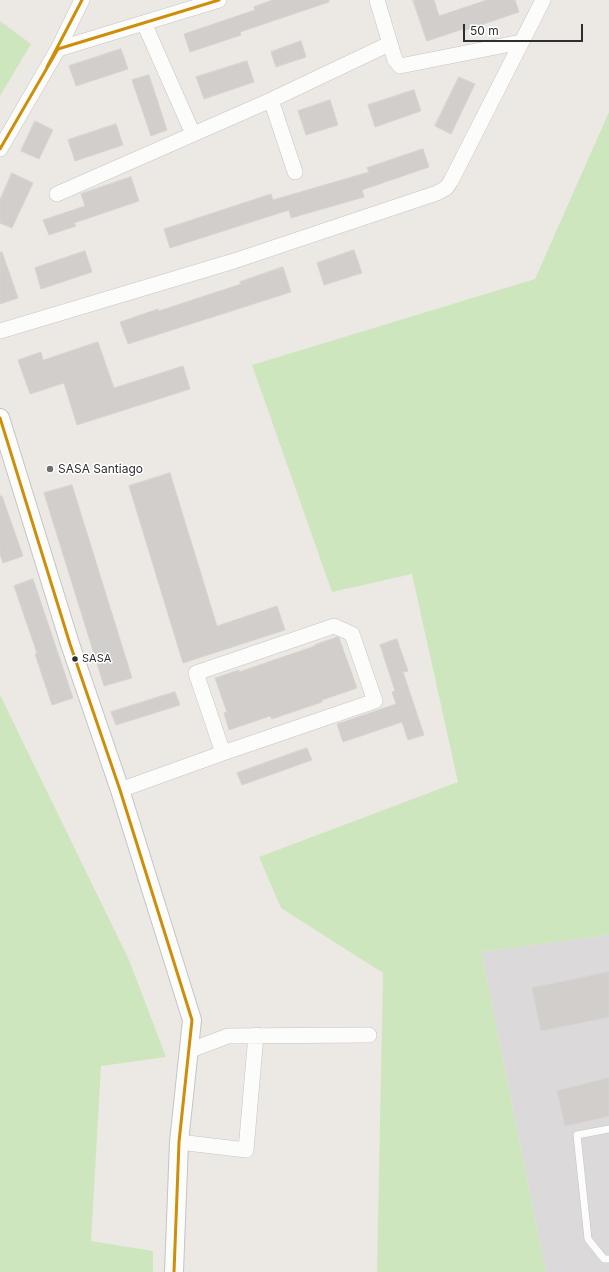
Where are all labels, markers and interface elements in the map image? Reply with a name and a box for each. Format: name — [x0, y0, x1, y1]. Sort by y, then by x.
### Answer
scale bar — [465, 16, 585, 42]
text: 50 m — [470, 23, 499, 38]
place label: SASA Santiago — [58, 462, 143, 476]
marker: SASA Santiago — [45, 464, 55, 474]
place label: SASA — [82, 652, 111, 666]
marker: SASA — [70, 654, 80, 664]

